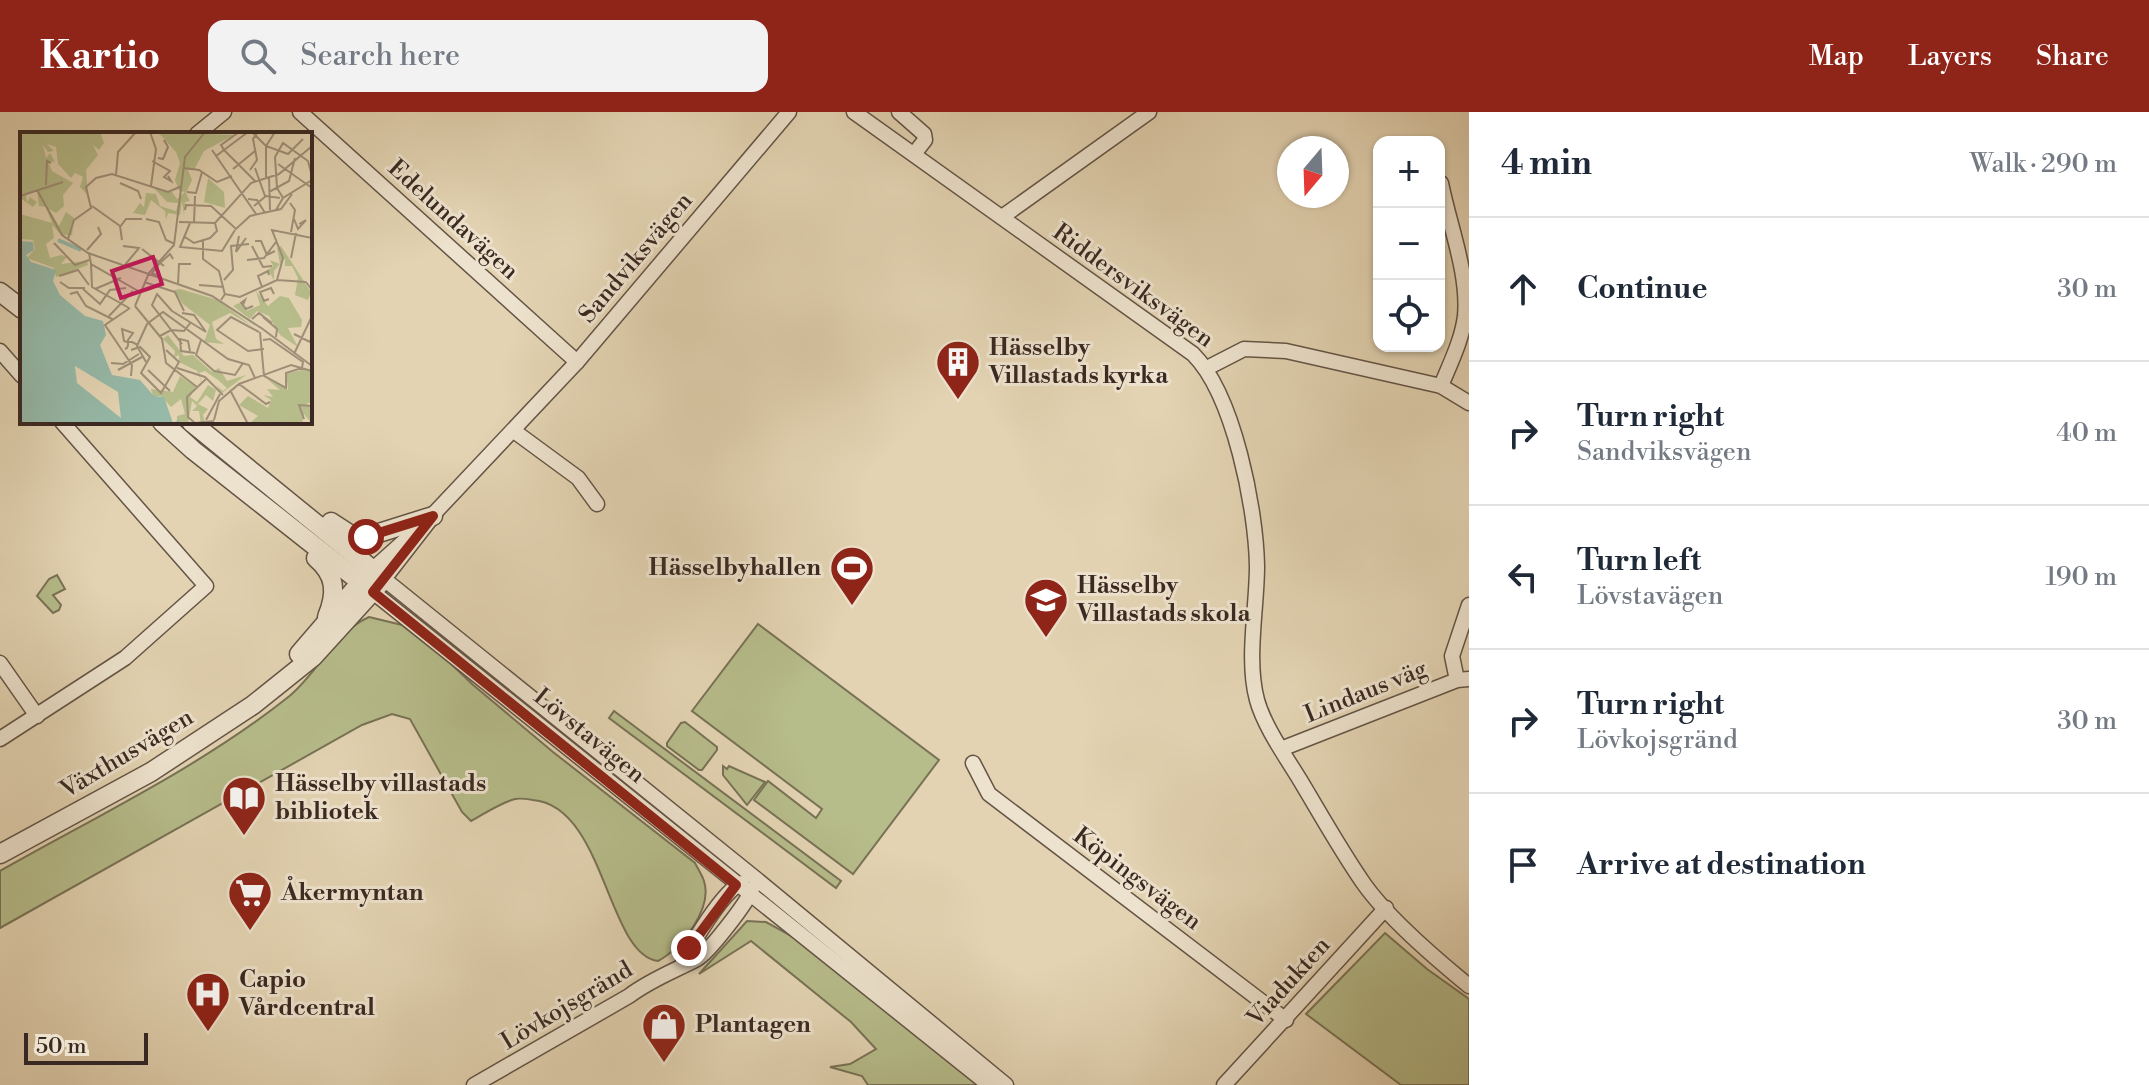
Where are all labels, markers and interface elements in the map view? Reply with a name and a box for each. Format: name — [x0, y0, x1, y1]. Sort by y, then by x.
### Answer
search box — [208, 20, 768, 92]
text: Kartio — [40, 33, 160, 80]
icon: search — [236, 34, 280, 78]
text: Search here — [300, 37, 460, 75]
text: Map — [1809, 39, 1864, 74]
text: Layers — [1908, 39, 1992, 74]
text: Share — [2036, 39, 2109, 74]
inset map — [20, 132, 312, 424]
north arrow — [1277, 136, 1349, 208]
map controls — [1373, 136, 1445, 352]
button: + — [1373, 136, 1445, 208]
text: 4 min — [1501, 143, 1592, 185]
text: Walk · 290 m — [1970, 148, 2117, 180]
street label: Edelundavägen — [381, 153, 525, 287]
street label: Sandviksvägen — [573, 187, 699, 329]
button: − — [1373, 208, 1445, 280]
street label: Riddersviksvägen — [1046, 217, 1220, 355]
icon: ahead — [1501, 267, 1545, 311]
text: Continue — [1577, 270, 1708, 308]
text: 30 m — [2057, 273, 2117, 305]
button: locate — [1373, 280, 1445, 352]
place label: Hässelby Villastads kyrka — [988, 333, 1169, 391]
building icon: Hässelby Villastads kyrka — [934, 338, 982, 401]
text: Turn right — [1577, 398, 1724, 436]
icon: right — [1501, 411, 1545, 455]
text: 40 m — [2056, 417, 2117, 449]
text: Sandviksvägen — [1577, 436, 1752, 468]
route start — [348, 519, 384, 555]
text: Turn left — [1577, 542, 1701, 580]
sports icon: Hässelbyhallen — [828, 544, 876, 607]
place label: Hässelbyhallen — [649, 553, 821, 583]
icon: left — [1501, 555, 1545, 599]
text: 190 m — [2046, 561, 2117, 593]
place label: Hässelby Villastads skola — [1076, 571, 1251, 629]
school or university icon: Hässelby Villastads skola — [1022, 576, 1070, 639]
text: Lövstavägen — [1577, 580, 1723, 612]
street label: Lindaus väg — [1300, 654, 1432, 730]
street label: Lövstavägen — [527, 682, 651, 790]
text: Turn right — [1577, 686, 1724, 724]
icon: right — [1501, 699, 1545, 743]
street label: Växthusvägen — [54, 703, 199, 806]
text: 30 m — [2057, 705, 2117, 737]
text: Lövkojsgränd — [1577, 724, 1738, 756]
place label: Hässelby villastads bibliotek — [275, 769, 486, 827]
library icon: Hässelby villastads bibliotek — [220, 774, 268, 837]
street label: Köpingsvägen — [1067, 821, 1207, 937]
icon: arrive — [1501, 843, 1545, 887]
text: Arrive at destination — [1577, 846, 1866, 884]
supermarket icon: Åkermyntan — [226, 869, 274, 932]
place label: Åkermyntan — [280, 875, 424, 908]
route end — [671, 930, 707, 966]
street label: Viadukten — [1240, 931, 1337, 1034]
street label: Lövkojsgränd — [496, 955, 639, 1057]
place label: Capio Vårdcentral — [238, 965, 375, 1023]
hospital icon: Capio Vårdcentral — [184, 970, 232, 1033]
shop icon: Plantagen — [640, 1001, 688, 1064]
place label: Plantagen — [695, 1010, 811, 1040]
scale bar — [24, 1029, 148, 1065]
text: 50 m — [36, 1033, 87, 1060]

